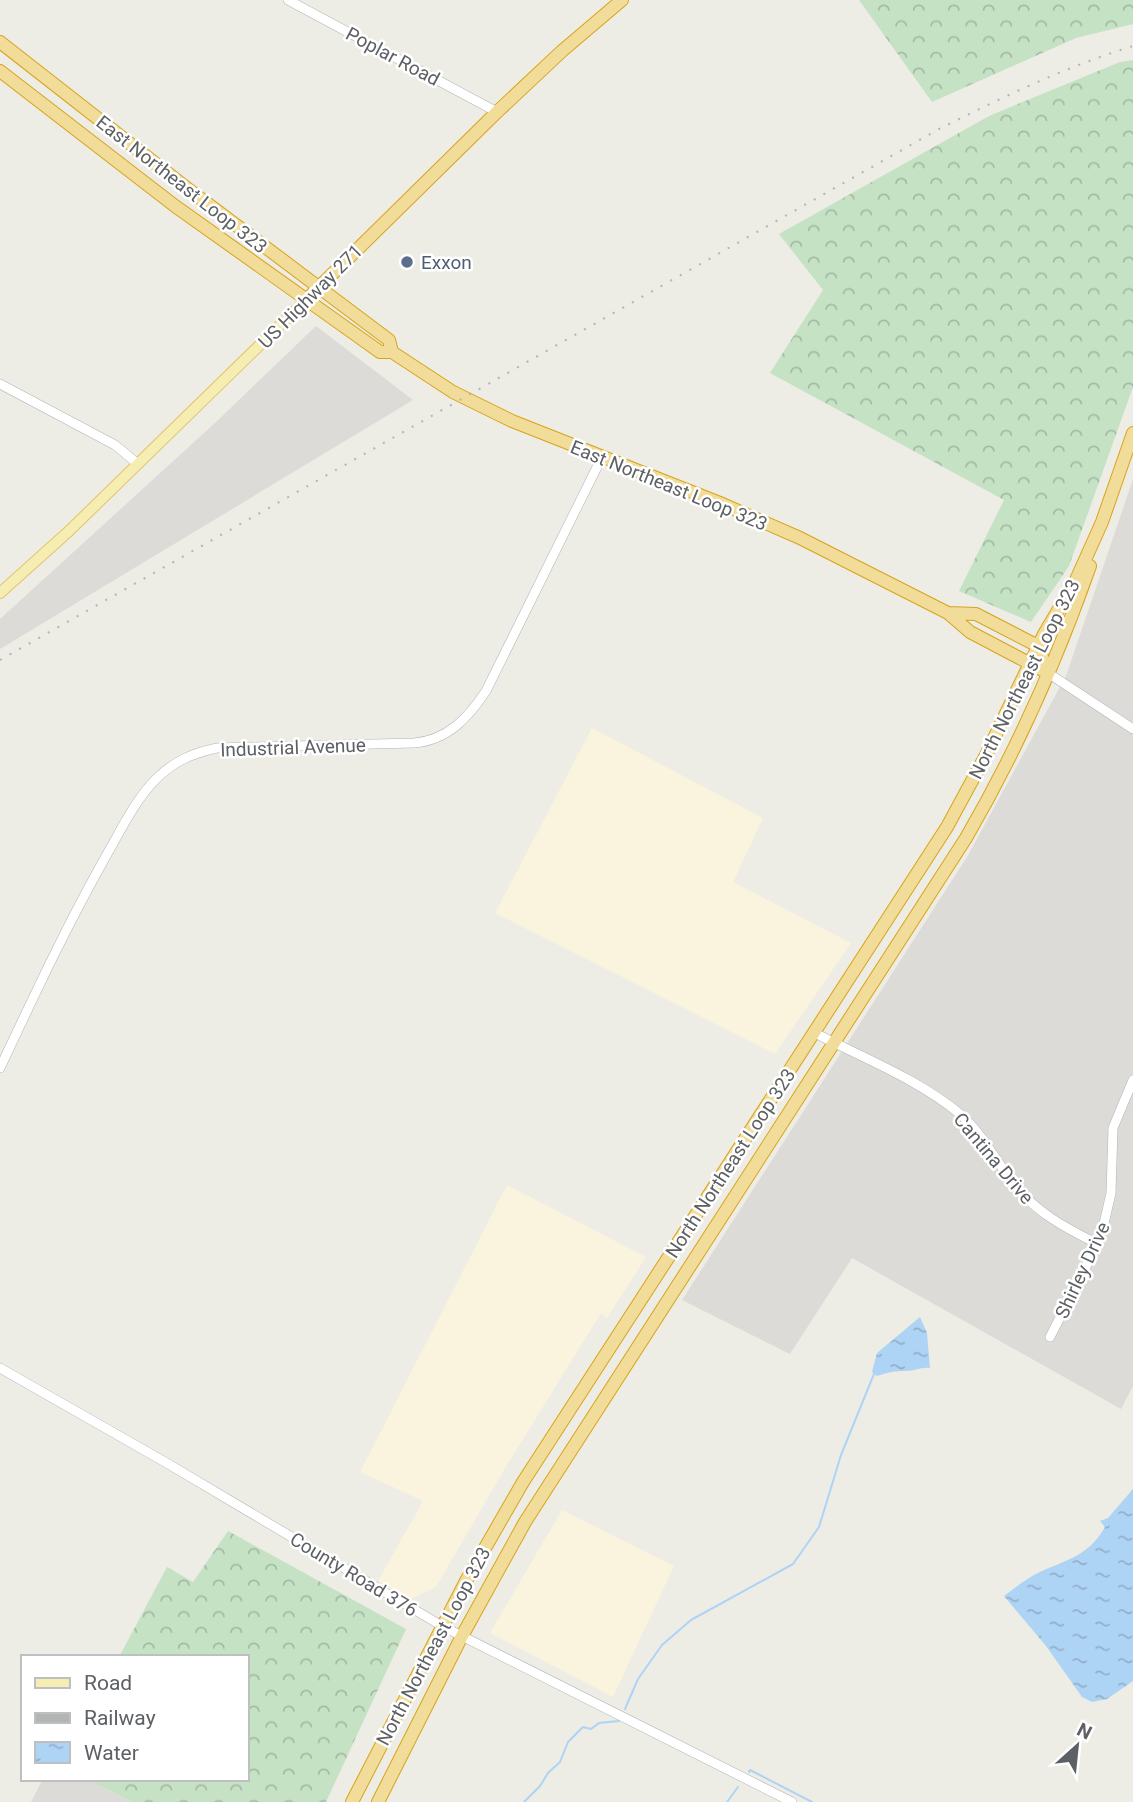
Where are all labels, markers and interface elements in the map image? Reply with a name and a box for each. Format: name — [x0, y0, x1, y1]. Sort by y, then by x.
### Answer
street label: Poplar Road — [342, 22, 444, 91]
street label: East Northeast Loop 323 — [92, 111, 272, 258]
street label: US Highway 271 — [253, 239, 367, 353]
place label: Exxon — [421, 251, 472, 274]
marker: Exxon — [399, 254, 415, 270]
street label: East Northeast Loop 323 — [567, 435, 771, 536]
street label: North Northeast Loop 323 — [964, 575, 1085, 783]
street label: Industrial Avenue — [220, 733, 366, 762]
street label: North Northeast Loop 323 — [661, 1064, 800, 1262]
street label: Cantina Drive — [949, 1108, 1039, 1209]
street label: Shirley Drive — [1050, 1218, 1115, 1322]
street label: County Road 376 — [286, 1527, 422, 1621]
street label: North Northeast Loop 323 — [371, 1543, 496, 1749]
legend — [21, 1655, 248, 1781]
text: Road — [84, 1671, 132, 1695]
text: Railway — [84, 1706, 156, 1730]
north arrow — [1042, 1711, 1112, 1781]
text: N — [1073, 1718, 1096, 1745]
text: Water — [84, 1741, 139, 1765]

